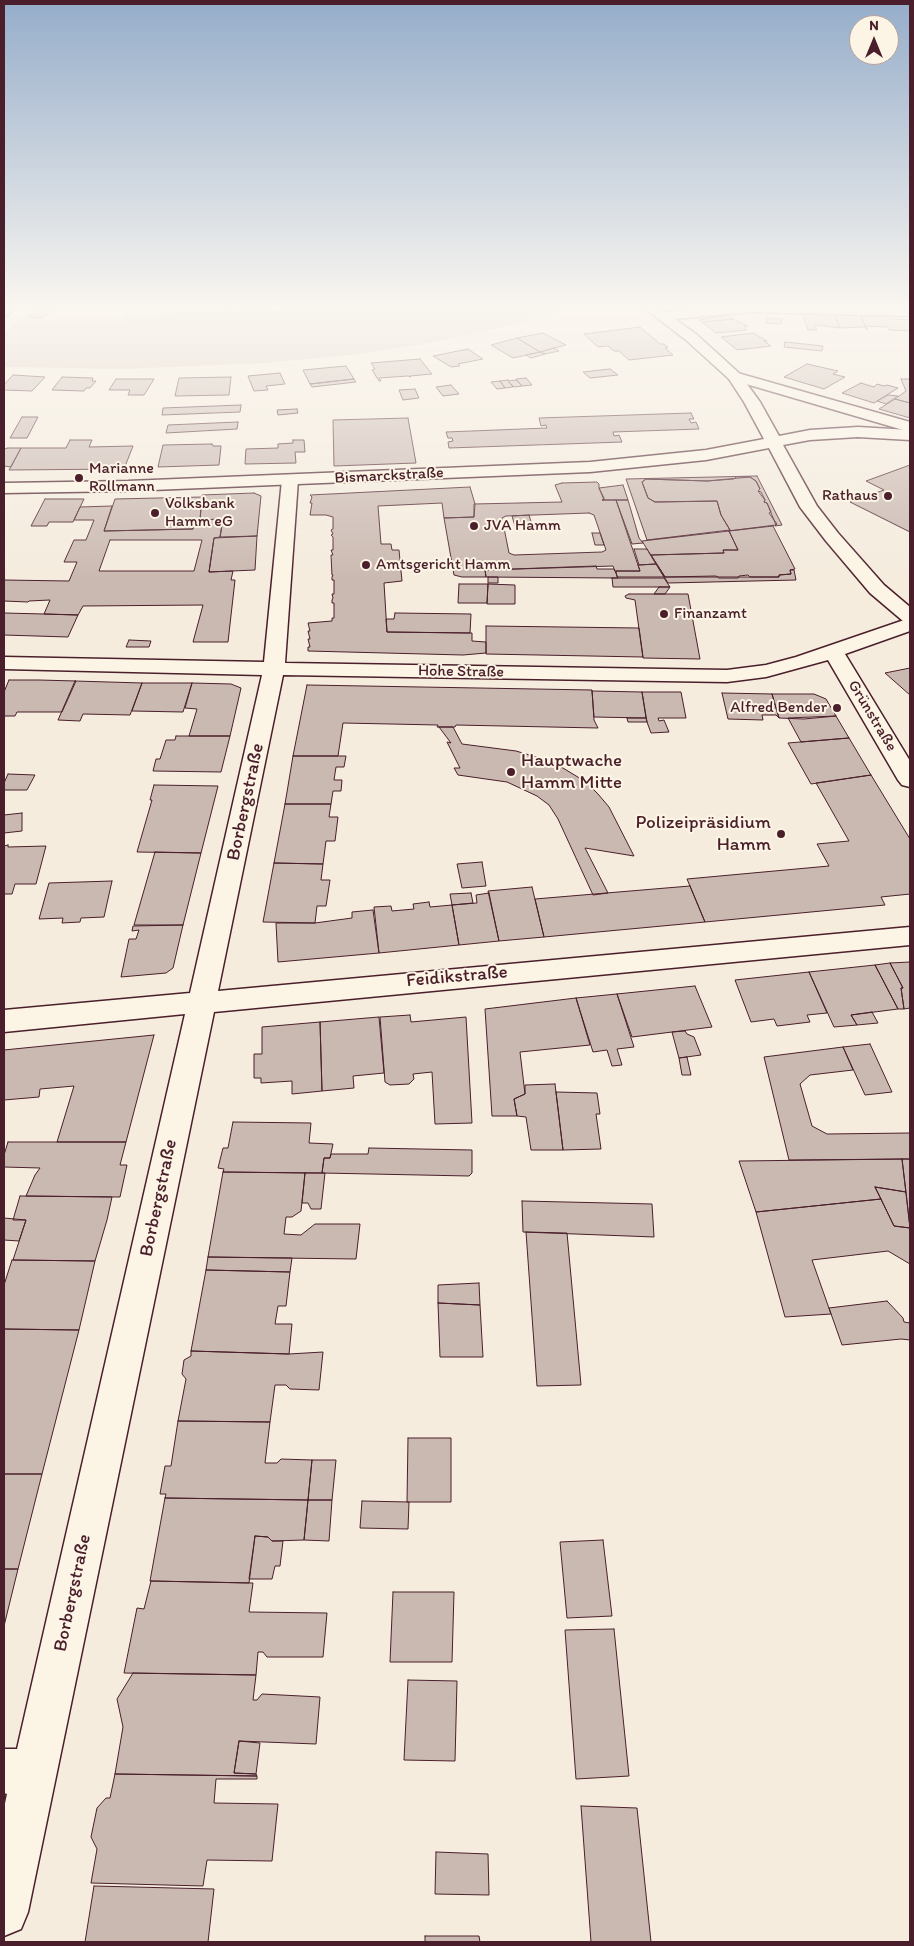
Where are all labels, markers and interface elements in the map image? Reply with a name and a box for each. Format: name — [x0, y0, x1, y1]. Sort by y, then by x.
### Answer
north arrow — [849, 15, 899, 65]
text: N — [869, 17, 879, 34]
place label: Marianne Rollmann — [89, 459, 155, 497]
street label: Bismarckstraße — [334, 464, 444, 488]
marker: Marianne Rollmann — [73, 472, 85, 484]
place label: Rathaus — [822, 486, 878, 506]
marker: Rathaus — [882, 490, 894, 502]
place label: Volksbank Hamm eG — [165, 494, 235, 532]
marker: Volksbank Hamm eG — [149, 507, 161, 519]
place label: JVA Hamm — [484, 516, 561, 536]
marker: JVA Hamm — [468, 520, 480, 532]
place label: Amtsgericht Hamm — [376, 555, 510, 575]
marker: Amtsgericht Hamm — [360, 559, 372, 571]
place label: Finanzamt — [674, 604, 747, 624]
marker: Finanzamt — [658, 608, 670, 620]
street label: Hohe Straße — [418, 662, 504, 682]
street label: Grünstraße — [843, 677, 901, 755]
place label: Alfred Bender — [730, 698, 827, 718]
marker: Alfred Bender — [831, 702, 843, 714]
street label: Borbergstraße — [222, 741, 270, 863]
place label: Hauptwache Hamm Mitte — [521, 750, 622, 794]
marker: Hauptwache Hamm Mitte — [505, 766, 517, 778]
place label: Polizeipräsidium Hamm — [636, 812, 771, 856]
marker: Polizeipräsidium Hamm — [775, 828, 787, 840]
street label: Feidikstraße — [405, 961, 509, 993]
street label: Borbergstraße — [135, 1137, 183, 1259]
street label: Borbergstraße — [49, 1532, 97, 1654]

